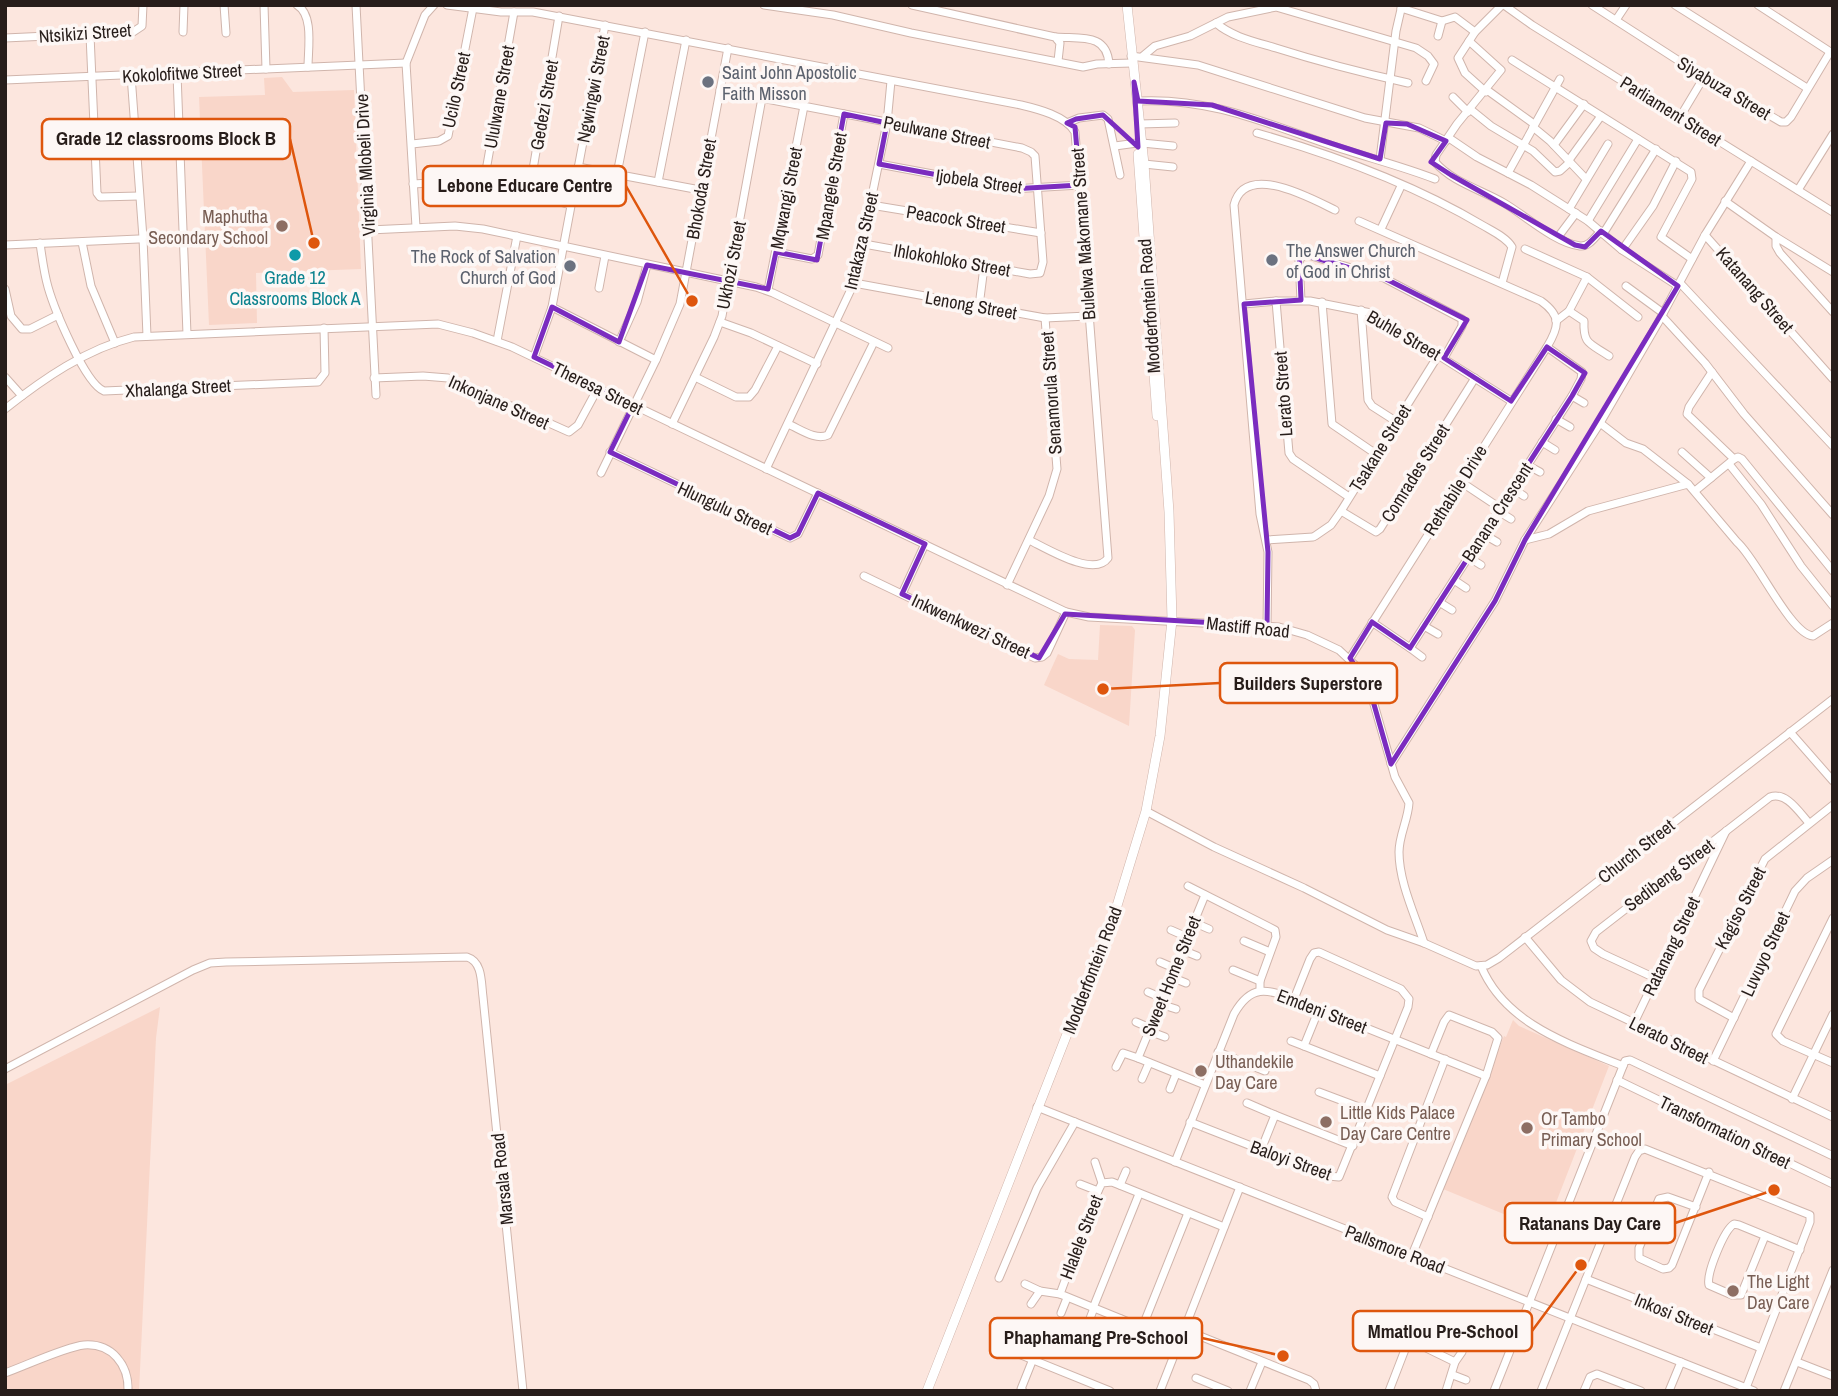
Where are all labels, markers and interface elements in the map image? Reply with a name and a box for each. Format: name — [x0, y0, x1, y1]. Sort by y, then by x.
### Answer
street label: Ntsikizi Street — [38, 17, 132, 49]
street label: Ngwingwi Street — [570, 33, 616, 145]
street label: Ululwane Street — [478, 44, 520, 150]
street label: Ucilo Street — [436, 50, 476, 130]
street label: Siyabuza Street — [1673, 50, 1775, 126]
street label: Kokolofitwe Street — [122, 57, 242, 89]
street label: Gedezi Street — [524, 58, 564, 152]
place label: Saint John Apostolic Faith Misson — [722, 60, 857, 106]
street label: Parliament Street — [1616, 70, 1726, 152]
marker: Saint John Apostolic Faith Misson — [700, 74, 716, 90]
street label: Virginia Mlobeli Drive — [349, 93, 381, 237]
street label: Peulwane Street — [881, 109, 993, 155]
callout: Grade 12 classrooms Block B — [42, 119, 290, 159]
text: Grade 12 classrooms Block B — [56, 125, 276, 151]
street label: Mpangele Street — [809, 130, 853, 242]
street label: Bhokoda Street — [680, 137, 722, 241]
street label: Mqwangi Street — [764, 145, 808, 251]
street label: Bulelwa Makomane Street — [1065, 147, 1101, 321]
street label: Ijobela Street — [934, 163, 1024, 199]
callout: Lebone Educare Centre — [423, 166, 626, 206]
text: Lebone Educare Centre — [438, 172, 613, 198]
street label: Intakaza Street — [838, 190, 884, 292]
street label: Peacock Street — [905, 199, 1007, 239]
place label: Maphutha Secondary School — [148, 204, 268, 250]
marker: Maphutha Secondary School — [274, 218, 290, 234]
street label: Ukhozi Street — [710, 219, 752, 311]
street label: Ihlokohloko Street — [892, 237, 1012, 283]
street label: Modderfontein Road — [1132, 238, 1166, 374]
place label: The Answer Church of God in Christ — [1286, 238, 1416, 284]
street label: Katanang Street — [1711, 242, 1799, 338]
place label: The Rock of Salvation Church of God — [411, 244, 556, 290]
marker: Grade 12 Classrooms Block A — [287, 247, 303, 263]
marker: The Answer Church of God in Christ — [1264, 252, 1280, 268]
marker: The Rock of Salvation Church of God — [562, 258, 578, 274]
place label: Grade 12 Classrooms Block A — [229, 265, 361, 311]
street label: Lenong Street — [923, 285, 1019, 325]
street label: Buhle Street — [1363, 304, 1445, 366]
street label: Senamorula Street — [1034, 331, 1068, 455]
street label: Lerato Street — [1268, 351, 1298, 437]
street label: Theresa Street — [549, 355, 647, 421]
street label: Inkonjane Street — [445, 369, 553, 435]
street label: Xhalanga Street — [124, 373, 232, 403]
street label: Tsakane Street — [1343, 399, 1417, 497]
street label: Comrades Street — [1375, 419, 1455, 527]
street label: Rethabile Drive — [1417, 440, 1493, 540]
street label: Banana Crescent — [1455, 457, 1539, 567]
street label: Hlungulu Street — [674, 475, 776, 541]
street label: Inkwenkwezi Street — [908, 588, 1034, 664]
street label: Mastiff Road — [1205, 610, 1291, 644]
callout: Builders Superstore — [1220, 663, 1397, 703]
text: Builders Superstore — [1234, 670, 1383, 696]
street label: Church Street — [1592, 813, 1680, 889]
street label: Sedibeng Street — [1619, 833, 1719, 917]
street label: Kagiso Street — [1709, 862, 1771, 954]
street label: Ratanang Street — [1636, 892, 1706, 1000]
street label: Modderfontein Road — [1056, 903, 1128, 1037]
street label: Luvuyo Street — [1734, 907, 1796, 1001]
street label: Sweet Home Street — [1135, 912, 1207, 1040]
street label: Emdeni Street — [1273, 982, 1371, 1040]
street label: Lerato Street — [1625, 1010, 1713, 1070]
place label: Uthandekile Day Care — [1215, 1049, 1294, 1095]
marker: Uthandekile Day Care — [1193, 1063, 1209, 1079]
street label: Transformation Street — [1655, 1089, 1795, 1175]
place label: Little Kids Palace Day Care Centre — [1340, 1100, 1455, 1146]
place label: Or Tambo Primary School — [1541, 1106, 1642, 1152]
marker: Little Kids Palace Day Care Centre — [1318, 1114, 1334, 1130]
marker: Or Tambo Primary School — [1519, 1120, 1535, 1136]
street label: Marsala Road — [485, 1132, 519, 1226]
street label: Baloyi Street — [1247, 1134, 1335, 1186]
street label: Hlalele Street — [1053, 1191, 1109, 1283]
callout: Ratanans Day Care — [1505, 1203, 1675, 1243]
text: Ratanans Day Care — [1519, 1210, 1661, 1236]
street label: Pallsmore Road — [1342, 1219, 1448, 1279]
place label: The Light Day Care — [1747, 1269, 1809, 1315]
marker: The Light Day Care — [1725, 1283, 1741, 1299]
street label: Inkosi Street — [1631, 1287, 1717, 1341]
callout: Mmatlou Pre-School — [1353, 1311, 1532, 1351]
callout: Phaphamang Pre-School — [990, 1318, 1202, 1358]
text: Mmatlou Pre-School — [1368, 1318, 1518, 1344]
text: Phaphamang Pre-School — [1004, 1324, 1188, 1350]

